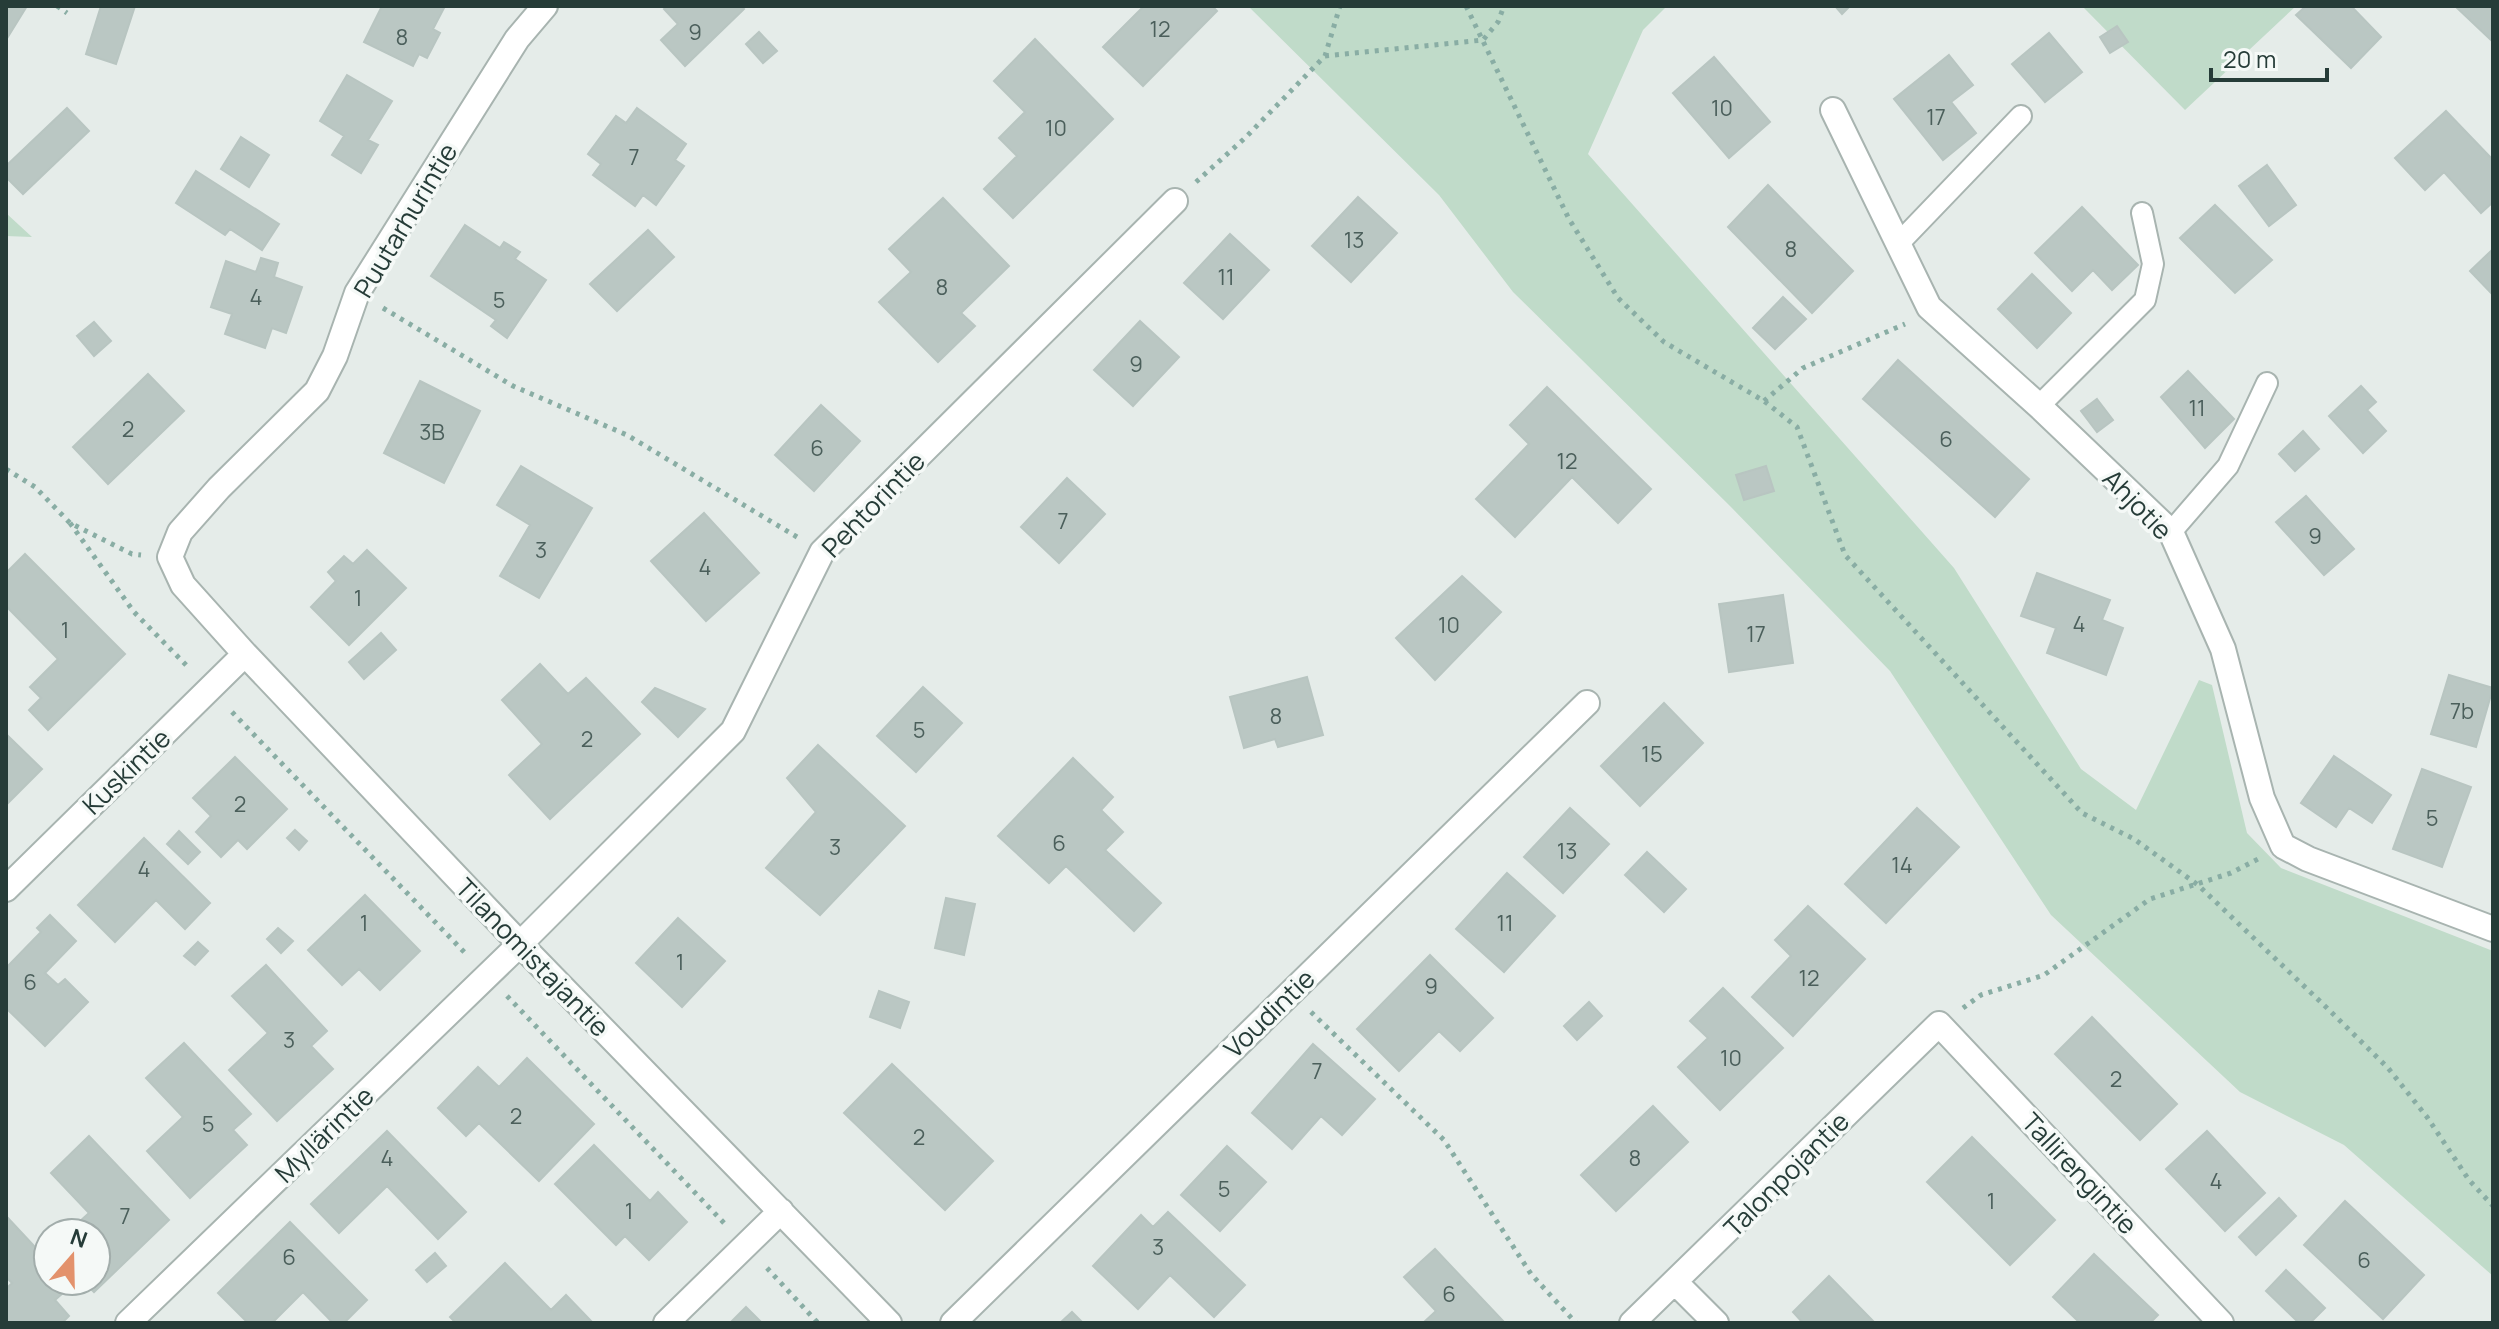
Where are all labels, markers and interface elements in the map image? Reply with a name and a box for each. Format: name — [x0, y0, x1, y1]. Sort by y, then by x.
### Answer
house number: 12 — [1149, 14, 1171, 44]
house number: 9 — [688, 17, 702, 47]
house number: 8 — [396, 22, 408, 52]
scale bar — [2211, 32, 2327, 82]
text: 20 m — [2223, 42, 2276, 75]
house number: 10 — [1711, 93, 1733, 123]
house number: 17 — [1926, 102, 1946, 132]
house number: 10 — [1045, 113, 1067, 143]
street label: Puutarhurintie — [345, 136, 465, 304]
house number: 7 — [628, 142, 640, 172]
house number: 13 — [1344, 225, 1364, 255]
house number: 8 — [1785, 234, 1797, 264]
house number: 11 — [1217, 262, 1235, 292]
house number: 8 — [936, 272, 948, 302]
house number: 4 — [250, 282, 262, 312]
house number: 5 — [493, 285, 505, 315]
house number: 9 — [1129, 349, 1143, 379]
house number: 11 — [2188, 393, 2206, 423]
house number: 2 — [122, 414, 134, 444]
house number: 3B — [419, 417, 445, 447]
house number: 6 — [1939, 424, 1953, 454]
house number: 6 — [810, 433, 824, 463]
street label: Pehtorintie — [813, 443, 933, 565]
house number: 12 — [1556, 446, 1578, 476]
street label: Ahjotie — [2095, 461, 2181, 547]
house number: 7 — [1057, 506, 1069, 536]
house number: 9 — [2308, 521, 2322, 551]
house number: 3 — [535, 535, 547, 565]
house number: 4 — [699, 552, 711, 582]
house number: 1 — [354, 583, 362, 613]
house number: 4 — [2073, 609, 2085, 639]
house number: 10 — [1438, 610, 1460, 640]
house number: 1 — [61, 615, 69, 645]
house number: 17 — [1746, 619, 1766, 649]
house number: 7b — [2450, 696, 2474, 726]
house number: 8 — [1270, 701, 1282, 731]
house number: 5 — [913, 715, 925, 745]
street label: Kuskintie — [74, 720, 178, 822]
house number: 2 — [581, 724, 593, 754]
house number: 15 — [1641, 739, 1663, 769]
house number: 2 — [234, 789, 246, 819]
house number: 5 — [2426, 803, 2438, 833]
house number: 6 — [1052, 828, 1066, 858]
house number: 3 — [829, 832, 841, 862]
house number: 13 — [1557, 836, 1577, 866]
house number: 14 — [1891, 850, 1913, 880]
house number: 4 — [138, 854, 150, 884]
street label: Tilanomistajantie — [448, 870, 618, 1044]
house number: 1 — [360, 908, 368, 938]
house number: 11 — [1496, 908, 1514, 938]
house number: 1 — [676, 947, 684, 977]
street label: Voudintie — [1216, 961, 1322, 1065]
house number: 12 — [1798, 963, 1820, 993]
house number: 6 — [23, 967, 37, 997]
house number: 9 — [1424, 971, 1438, 1001]
house number: 3 — [283, 1025, 295, 1055]
house number: 10 — [1720, 1043, 1742, 1073]
house number: 7 — [1311, 1056, 1323, 1086]
house number: 2 — [2110, 1064, 2122, 1094]
street label: Myllärintie — [267, 1078, 381, 1190]
house number: 2 — [510, 1101, 522, 1131]
street label: Talonpojantie — [1715, 1103, 1857, 1245]
street label: Tallirengintie — [2014, 1104, 2146, 1242]
house number: 5 — [202, 1109, 214, 1139]
house number: 2 — [913, 1122, 925, 1152]
house number: 4 — [381, 1143, 393, 1173]
house number: 8 — [1629, 1143, 1641, 1173]
house number: 4 — [2210, 1166, 2222, 1196]
house number: 5 — [1218, 1174, 1230, 1204]
house number: 1 — [1987, 1186, 1995, 1216]
house number: 1 — [625, 1196, 633, 1226]
house number: 7 — [119, 1201, 131, 1231]
north arrow — [32, 1217, 112, 1297]
text: N — [66, 1221, 91, 1255]
house number: 3 — [1152, 1232, 1164, 1262]
house number: 6 — [282, 1242, 296, 1272]
house number: 6 — [2357, 1245, 2371, 1275]
house number: 6 — [1442, 1279, 1456, 1309]

